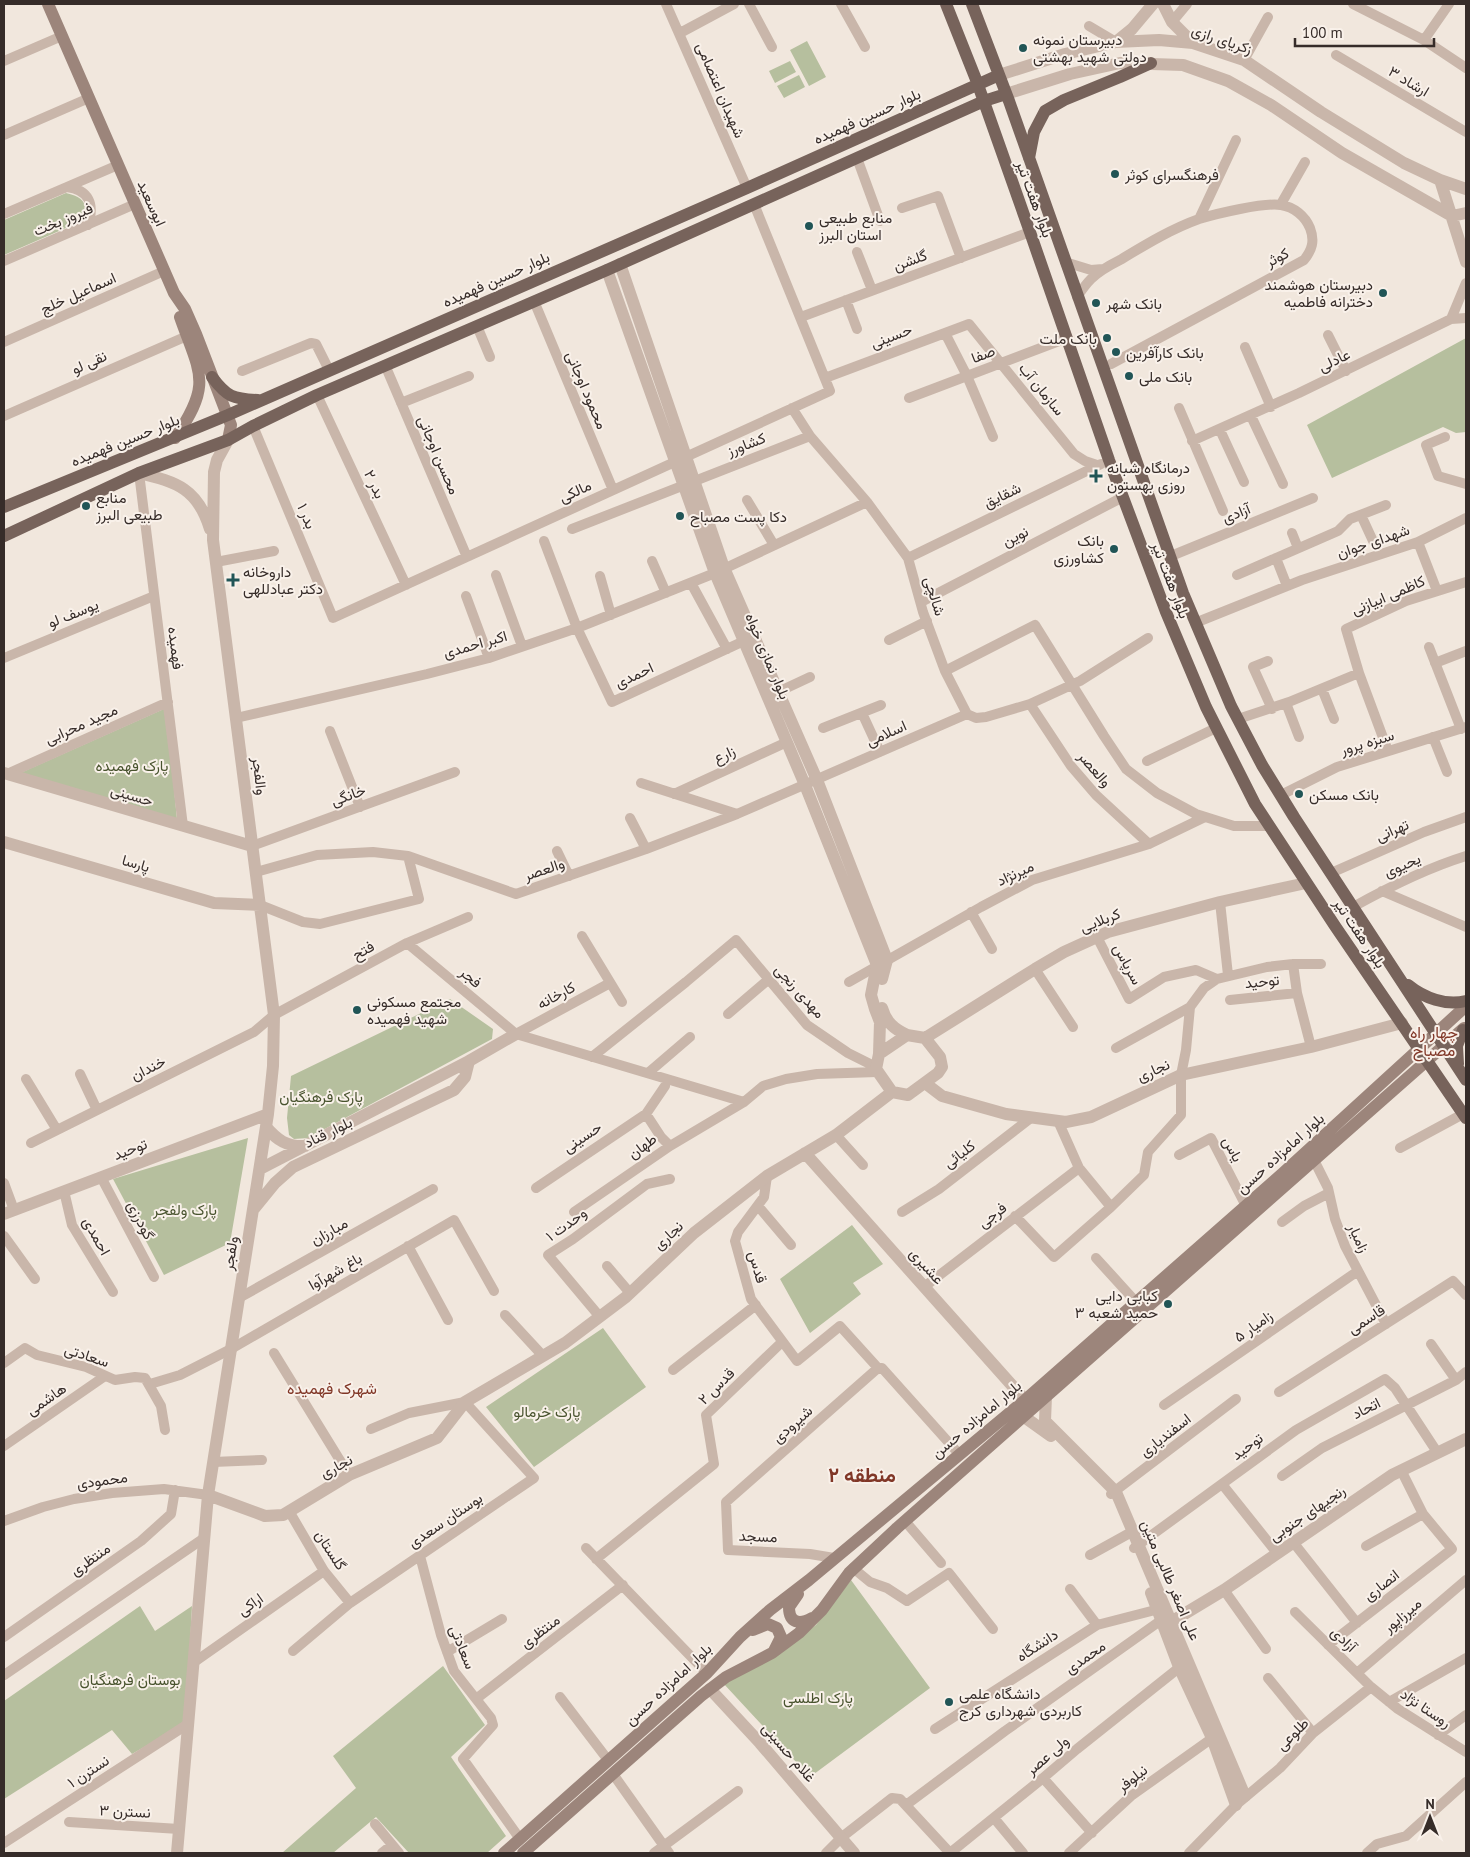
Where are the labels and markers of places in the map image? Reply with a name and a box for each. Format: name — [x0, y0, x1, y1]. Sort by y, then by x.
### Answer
place label: دبیرستان نمونه دولتی شهید بهشتی — [1033, 30, 1147, 67]
marker: دبیرستان نمونه دولتی شهید بهشتی — [1017, 42, 1029, 54]
place label: فرهنگسرای کوثر — [1124, 165, 1219, 185]
marker: فرهنگسرای کوثر — [1109, 168, 1121, 180]
place label: منابع طبیعی استان البرز — [818, 208, 892, 244]
marker: منابع طبیعی استان البرز — [803, 220, 815, 232]
place label: دبیرستان هوشمند دخترانه فاطمیه — [1265, 275, 1373, 311]
marker: دبیرستان هوشمند دخترانه فاطمیه — [1377, 287, 1389, 299]
place label: بانک شهر — [1105, 294, 1162, 313]
marker: بانک شهر — [1090, 297, 1102, 309]
place label: بانک ملت — [1040, 329, 1097, 348]
marker: بانک ملت — [1101, 332, 1113, 344]
place label: بانک کارآفرین — [1126, 343, 1204, 363]
marker: بانک کارآفرین — [1110, 346, 1122, 358]
place label: بانک ملی — [1139, 367, 1192, 387]
marker: بانک ملی — [1123, 370, 1135, 382]
place label: درمانگاه شبانه روزی بهستون — [1107, 458, 1190, 495]
marker: درمانگاه شبانه روزی بهستون — [1089, 469, 1103, 483]
place label: منابع طبیعی البرز — [95, 488, 163, 525]
marker: منابع طبیعی البرز — [80, 500, 92, 512]
place label: دکا پست مصباح — [690, 507, 787, 528]
marker: دکا پست مصباح — [674, 510, 686, 522]
place label: بانک کشاورزی — [1053, 531, 1104, 568]
marker: بانک کشاورزی — [1108, 543, 1120, 555]
place label: داروخانه دکتر عبادللهی — [243, 562, 323, 599]
marker: داروخانه دکتر عبادللهی — [227, 574, 239, 586]
place label: بانک مسکن — [1309, 785, 1379, 805]
marker: بانک مسکن — [1293, 788, 1305, 800]
place label: مجتمع مسکونی شهید فهمیده — [367, 992, 461, 1028]
marker: مجتمع مسکونی شهید فهمیده — [351, 1004, 363, 1016]
place label: کبابی دایی حمید شعبه ۳ — [1075, 1286, 1158, 1322]
marker: کبابی دایی حمید شعبه ۳ — [1162, 1298, 1174, 1310]
place label: دانشگاه علمی کاربردی شهرداری کرج — [959, 1684, 1082, 1722]
marker: دانشگاه علمی کاربردی شهرداری کرج — [943, 1696, 955, 1708]

